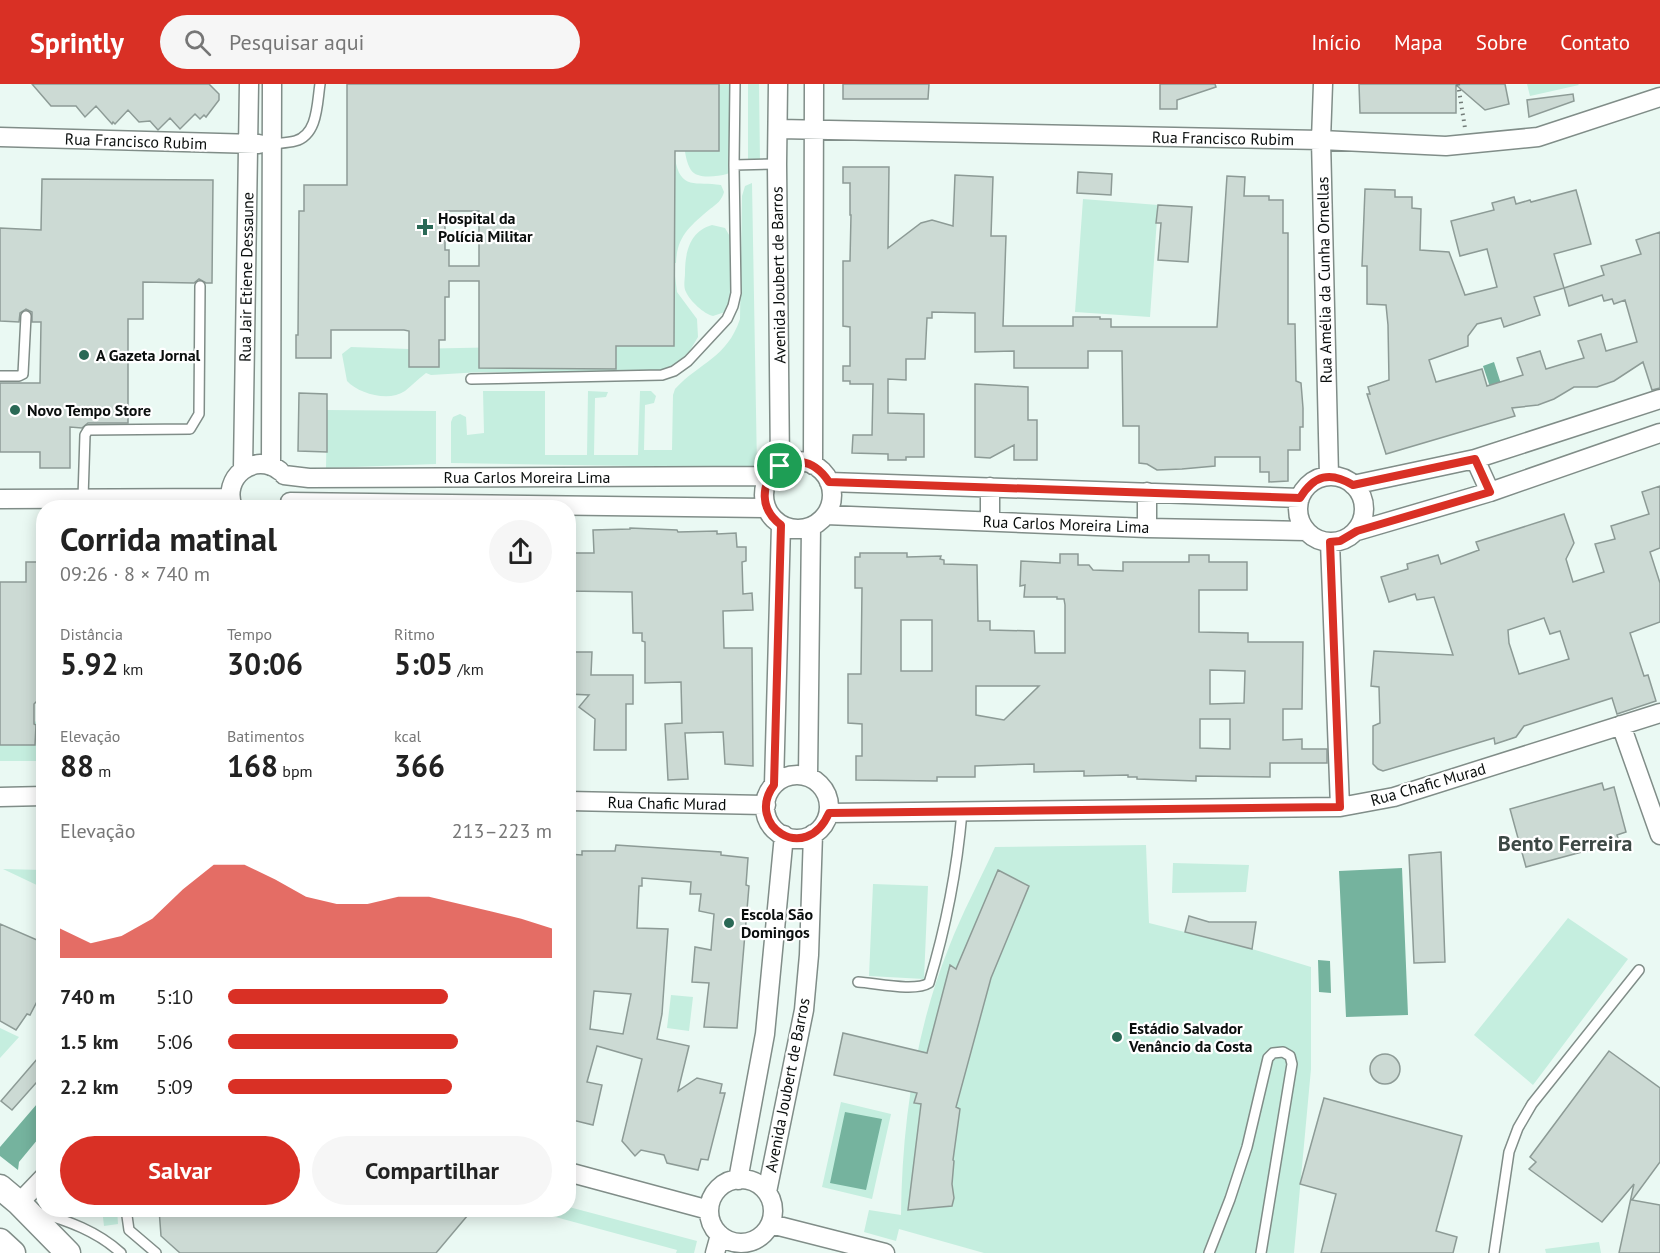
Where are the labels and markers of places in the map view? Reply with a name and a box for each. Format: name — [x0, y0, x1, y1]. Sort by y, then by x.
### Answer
place label: Hospital da Polícia Militar — [438, 208, 533, 246]
marker: Hospital da Polícia Militar — [416, 218, 434, 236]
place label: A Gazeta Jornal — [96, 345, 201, 365]
marker: A Gazeta Jornal — [77, 348, 91, 362]
place label: Novo Tempo Store — [27, 400, 151, 420]
marker: Novo Tempo Store — [8, 403, 22, 417]
pin — [754, 440, 805, 491]
place label: Escola São Domingos — [741, 904, 813, 942]
marker: Escola São Domingos — [722, 916, 736, 930]
place label: Estádio Salvador Venâncio da Costa — [1128, 1018, 1253, 1056]
marker: Estádio Salvador Venâncio da Costa — [1110, 1030, 1124, 1044]

